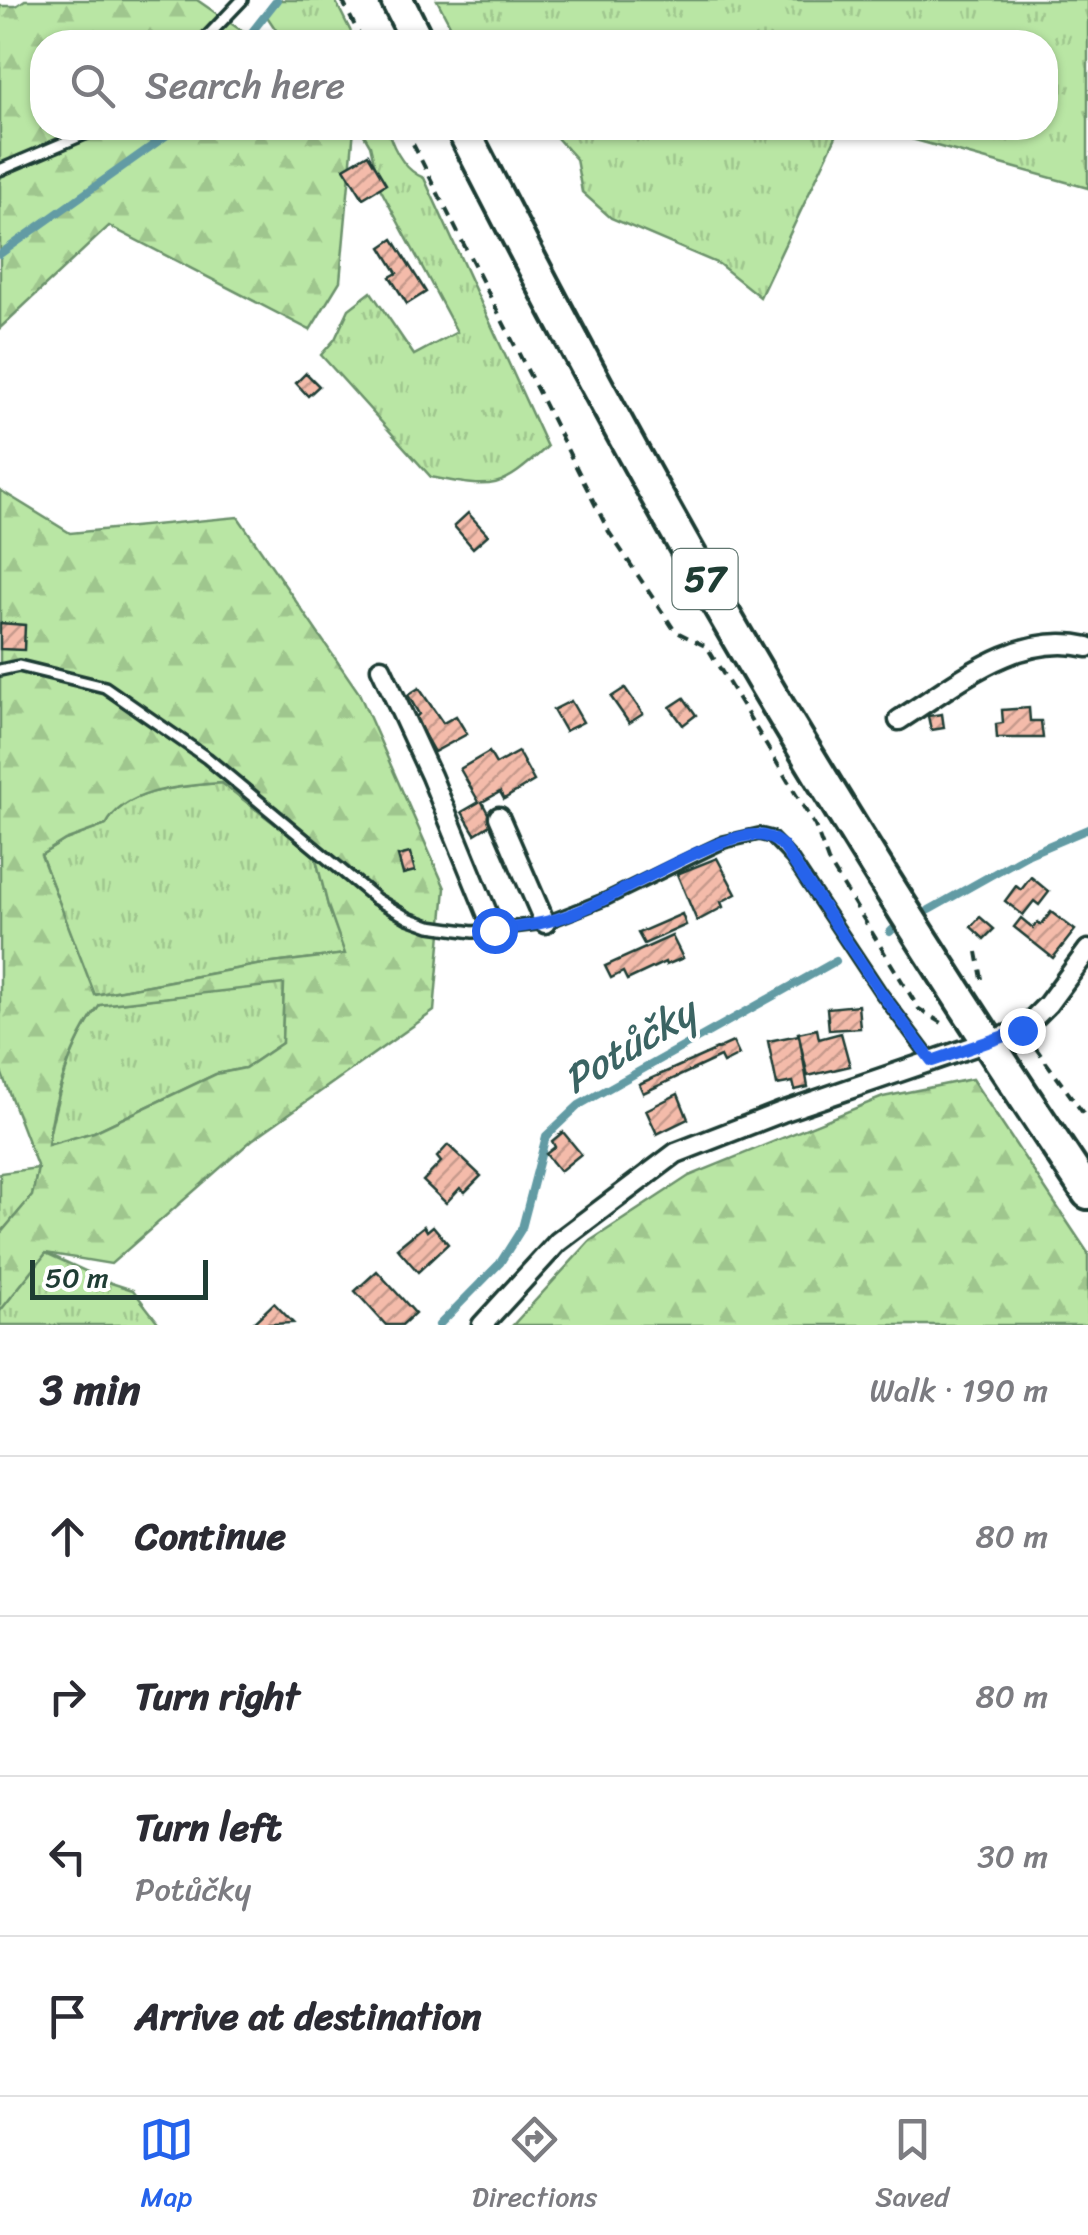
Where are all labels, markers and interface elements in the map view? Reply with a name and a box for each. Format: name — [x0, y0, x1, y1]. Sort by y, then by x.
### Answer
search box — [30, 30, 1058, 140]
text: Search here — [145, 52, 345, 119]
icon: search — [65, 58, 120, 113]
road number: 57 — [672, 549, 738, 609]
route start — [472, 908, 518, 954]
water label: Potůčky — [549, 975, 715, 1113]
route end — [1000, 1008, 1046, 1054]
text: 50 m — [45, 1253, 109, 1302]
scale bar — [30, 1255, 208, 1300]
text: 3 min — [40, 1353, 140, 1427]
text: Walk · 190 m — [869, 1362, 1048, 1419]
text: Continue — [135, 1503, 286, 1570]
text: 80 m — [976, 1508, 1048, 1565]
icon: ahead — [40, 1509, 95, 1564]
text: Turn right — [135, 1663, 300, 1730]
text: 80 m — [976, 1668, 1048, 1725]
icon: right — [40, 1669, 95, 1724]
text: Turn left — [135, 1794, 281, 1861]
text: 30 m — [977, 1828, 1048, 1885]
icon: left — [40, 1829, 95, 1884]
text: Potůčky — [135, 1861, 251, 1918]
text: Arrive at destination — [135, 1983, 482, 2050]
icon: arrive — [40, 1989, 95, 2044]
tab: Map — [139, 2112, 194, 2221]
tab: Directions — [472, 2112, 597, 2221]
tab: Saved — [875, 2112, 949, 2221]

